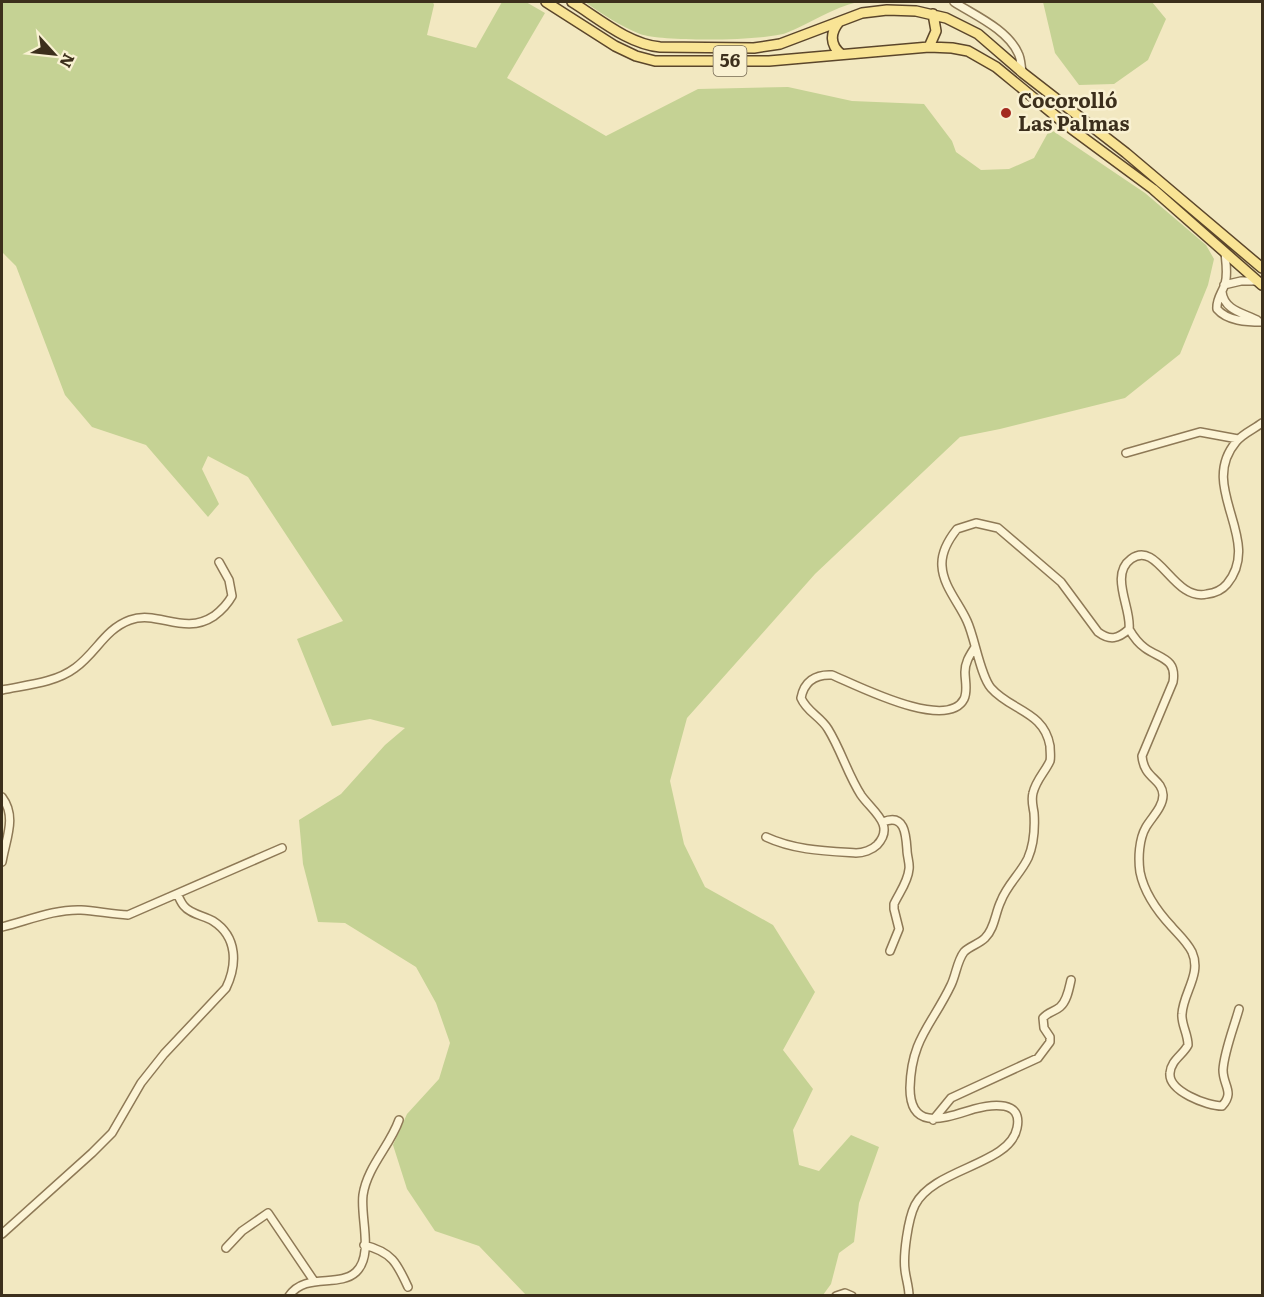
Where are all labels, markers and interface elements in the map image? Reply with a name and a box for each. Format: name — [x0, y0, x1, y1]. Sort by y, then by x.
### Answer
north arrow — [24, 24, 84, 84]
road number: 56 — [714, 46, 746, 76]
text: N — [55, 50, 82, 73]
place label: Cocorolló Las Palmas — [1018, 84, 1130, 137]
marker: Cocorolló Las Palmas — [999, 106, 1013, 120]

